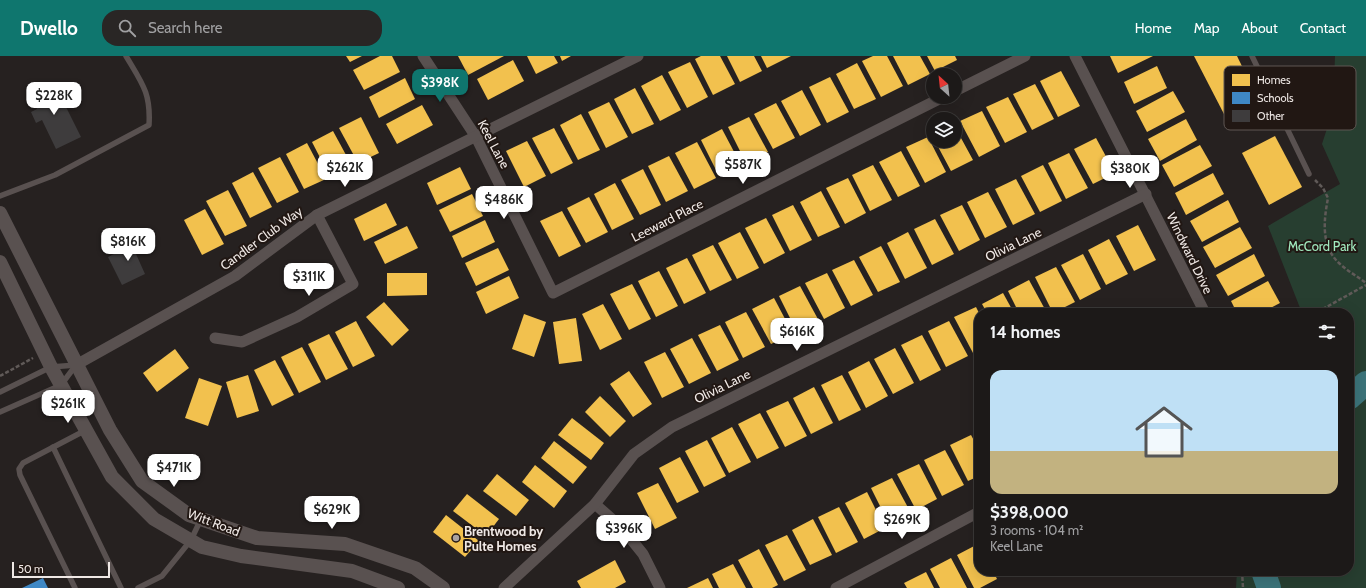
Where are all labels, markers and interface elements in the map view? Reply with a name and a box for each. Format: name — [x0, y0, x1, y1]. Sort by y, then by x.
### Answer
search box — [102, 10, 382, 46]
text: Dwello — [20, 17, 78, 40]
icon: search — [116, 17, 138, 39]
text: Search here — [148, 19, 222, 37]
text: Home — [1135, 19, 1172, 37]
text: Map — [1194, 19, 1219, 37]
text: About — [1241, 19, 1278, 37]
text: Contact — [1300, 19, 1346, 37]
legend — [1224, 66, 1356, 130]
north arrow — [926, 68, 962, 104]
map controls — [926, 68, 962, 148]
pin: $398K — [412, 69, 468, 103]
text: Homes — [1257, 73, 1291, 87]
text: $398K — [421, 74, 459, 90]
pin: $228K — [26, 82, 82, 116]
text: $228K — [35, 87, 73, 103]
text: Schools — [1257, 91, 1294, 105]
text: Other — [1257, 109, 1285, 123]
button: layers — [926, 112, 962, 148]
street label: Keel Lane — [475, 117, 514, 171]
pin: $587K — [715, 151, 771, 185]
pin: $262K — [317, 154, 373, 188]
pin: $380K — [1102, 155, 1158, 189]
text: $587K — [724, 156, 762, 172]
text: $262K — [327, 159, 363, 175]
text: $380K — [1110, 160, 1150, 176]
pin: $486K — [476, 186, 532, 220]
text: $486K — [485, 191, 523, 207]
street label: Leeward Place — [628, 195, 706, 245]
street label: Candler Club Way — [217, 203, 306, 273]
street label: Windward Drive — [1163, 210, 1217, 297]
street label: Olivia Lane — [982, 223, 1044, 265]
pin: $816K — [100, 228, 156, 262]
text: $816K — [110, 233, 146, 249]
park label: McCord Park — [1288, 238, 1356, 254]
pin: $311K — [281, 263, 337, 297]
text: $311K — [293, 268, 325, 284]
pin: $616K — [769, 318, 825, 352]
icon: filters — [1316, 321, 1338, 343]
text: 14 homes — [990, 322, 1060, 342]
text: $616K — [779, 323, 815, 339]
street label: Olivia Lane — [691, 365, 753, 407]
pin: $261K — [40, 390, 96, 424]
text: $261K — [51, 395, 85, 411]
icon: home — [1128, 396, 1200, 468]
pin: $471K — [146, 454, 202, 488]
text: $471K — [156, 459, 192, 475]
pin: $629K — [304, 496, 360, 530]
text: $629K — [313, 501, 351, 517]
text: $398,000 — [990, 502, 1069, 522]
street label: Witt Road — [186, 505, 242, 539]
pin: $269K — [874, 506, 930, 540]
text: $269K — [883, 511, 921, 527]
pin: $396K — [596, 515, 652, 549]
text: $396K — [605, 520, 643, 536]
text: 3 rooms · 104 m² — [990, 522, 1083, 538]
place label: Brentwood by Pulte Homes — [464, 523, 543, 554]
marker: Brentwood by Pulte Homes — [451, 533, 461, 543]
text: Keel Lane — [990, 538, 1043, 554]
scale bar — [12, 560, 110, 579]
text: 50 m — [18, 562, 44, 576]

